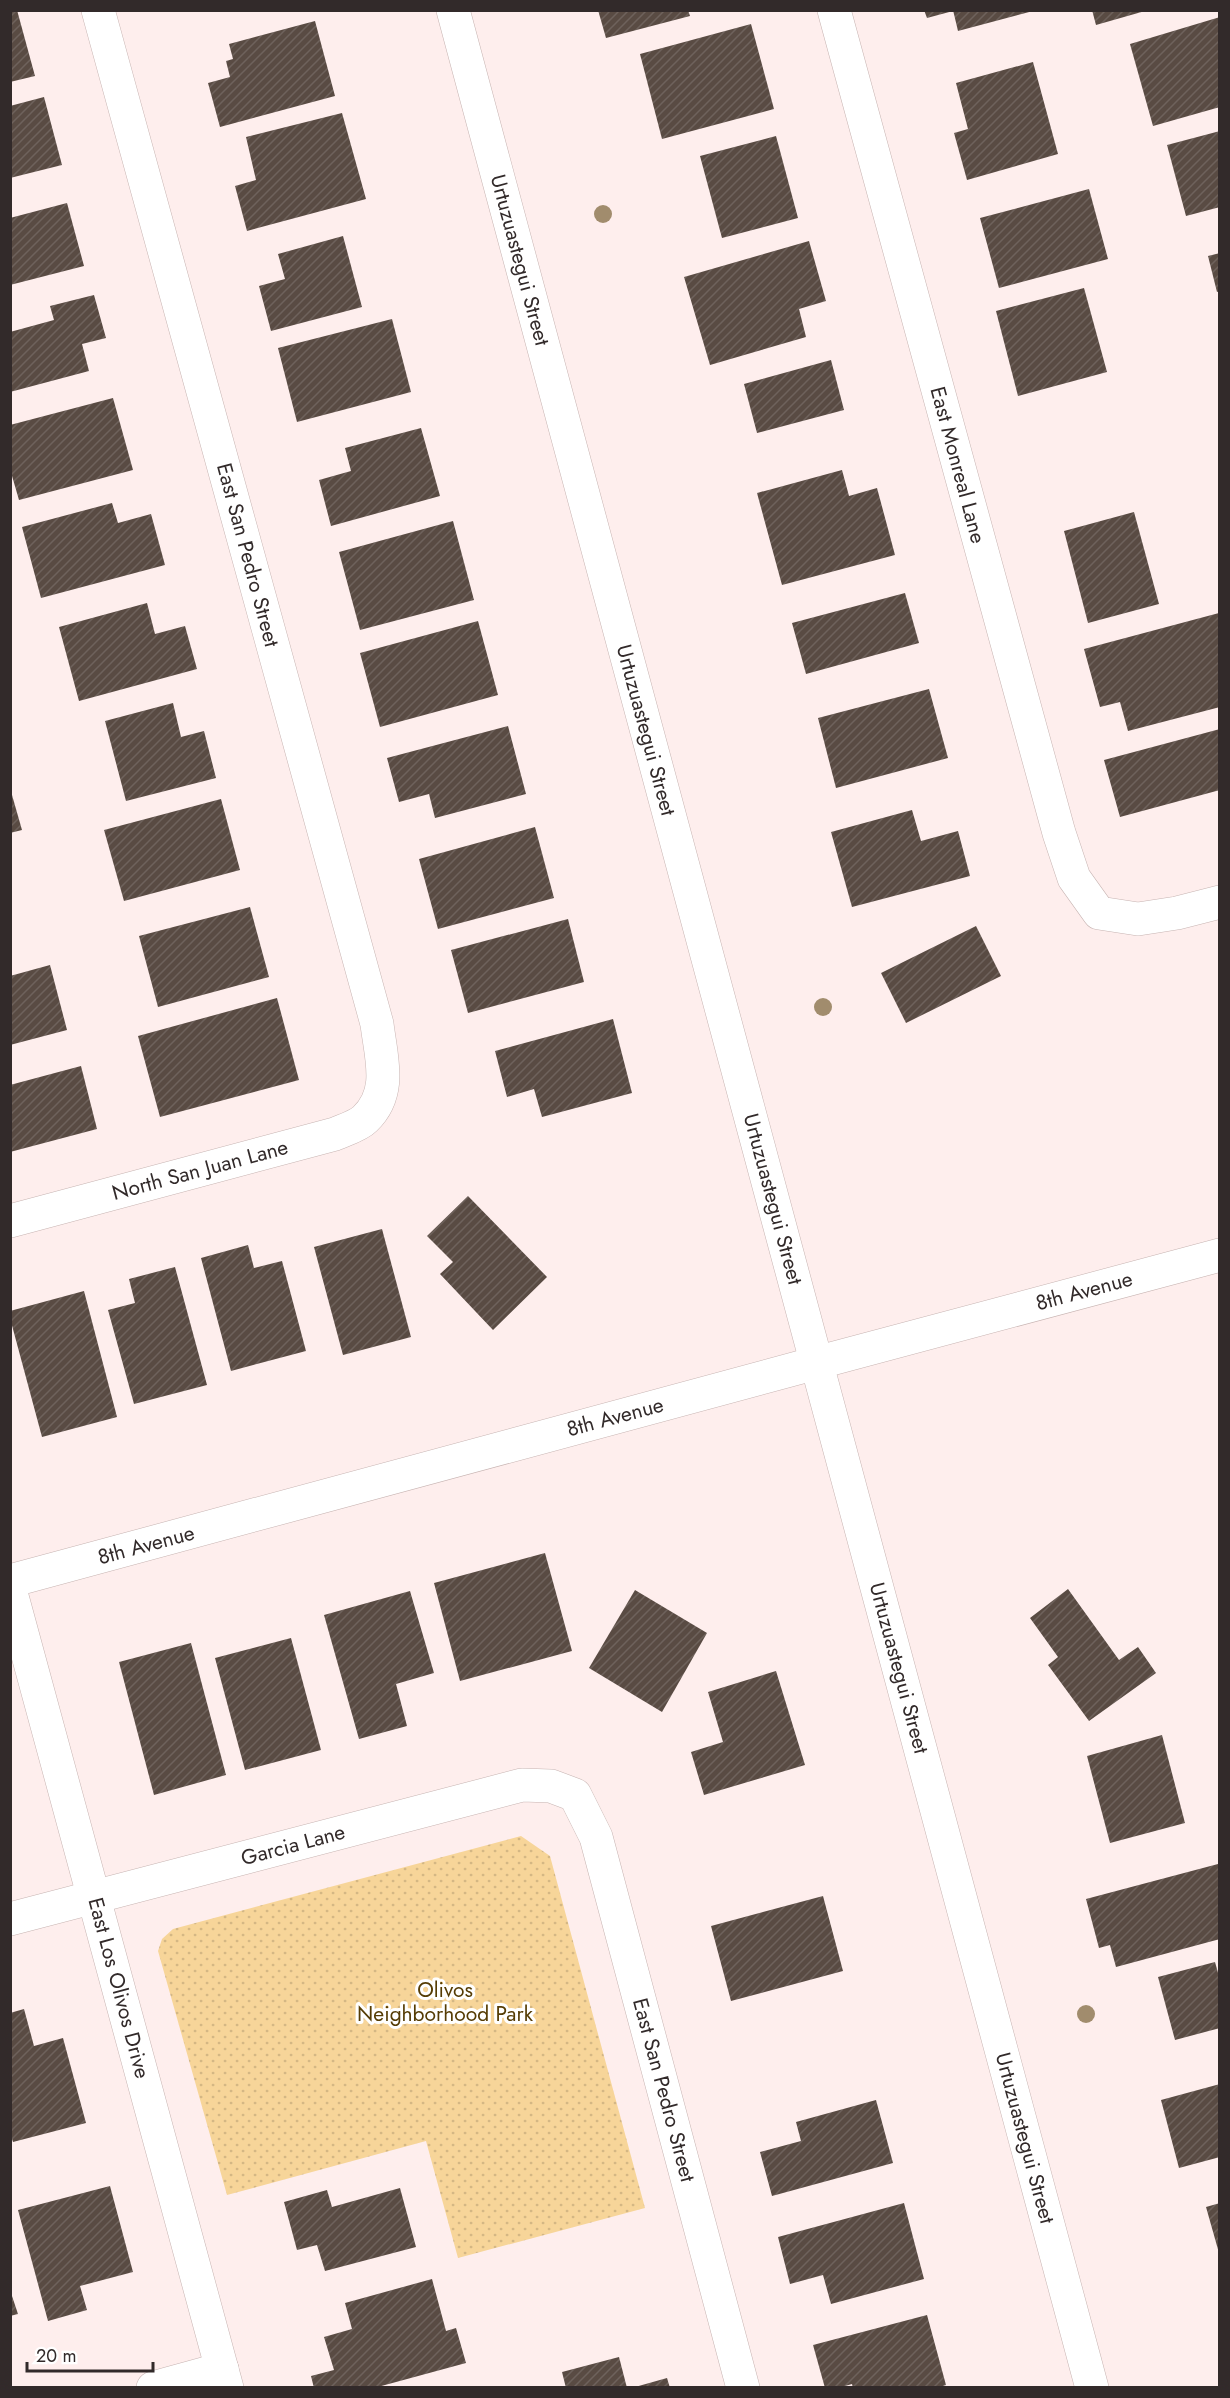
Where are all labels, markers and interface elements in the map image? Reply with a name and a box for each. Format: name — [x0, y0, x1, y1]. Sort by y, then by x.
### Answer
street label: Urtuzuastegui Street — [483, 171, 557, 349]
street label: East Monreal Lane — [923, 383, 993, 547]
street label: East San Pedro Street — [209, 460, 287, 650]
street label: Urtuzuastegui Street — [609, 641, 683, 819]
street label: Urtuzuastegui Street — [736, 1110, 810, 1288]
street label: North San Juan Lane — [109, 1132, 292, 1208]
street label: 8th Avenue — [1032, 1264, 1136, 1318]
street label: 8th Avenue — [563, 1390, 667, 1444]
street label: 8th Avenue — [94, 1518, 198, 1572]
street label: Urtuzuastegui Street — [862, 1579, 936, 1757]
street label: Garcia Lane — [238, 1817, 349, 1873]
street label: East Los Olivos Drive — [80, 1894, 158, 2082]
park label: Olivos Neighborhood Park — [357, 1975, 534, 2029]
street label: East San Pedro Street — [625, 1995, 703, 2185]
street label: Urtuzuastegui Street — [988, 2049, 1062, 2227]
scale bar — [27, 2335, 153, 2373]
text: 20 m — [36, 2343, 76, 2369]

